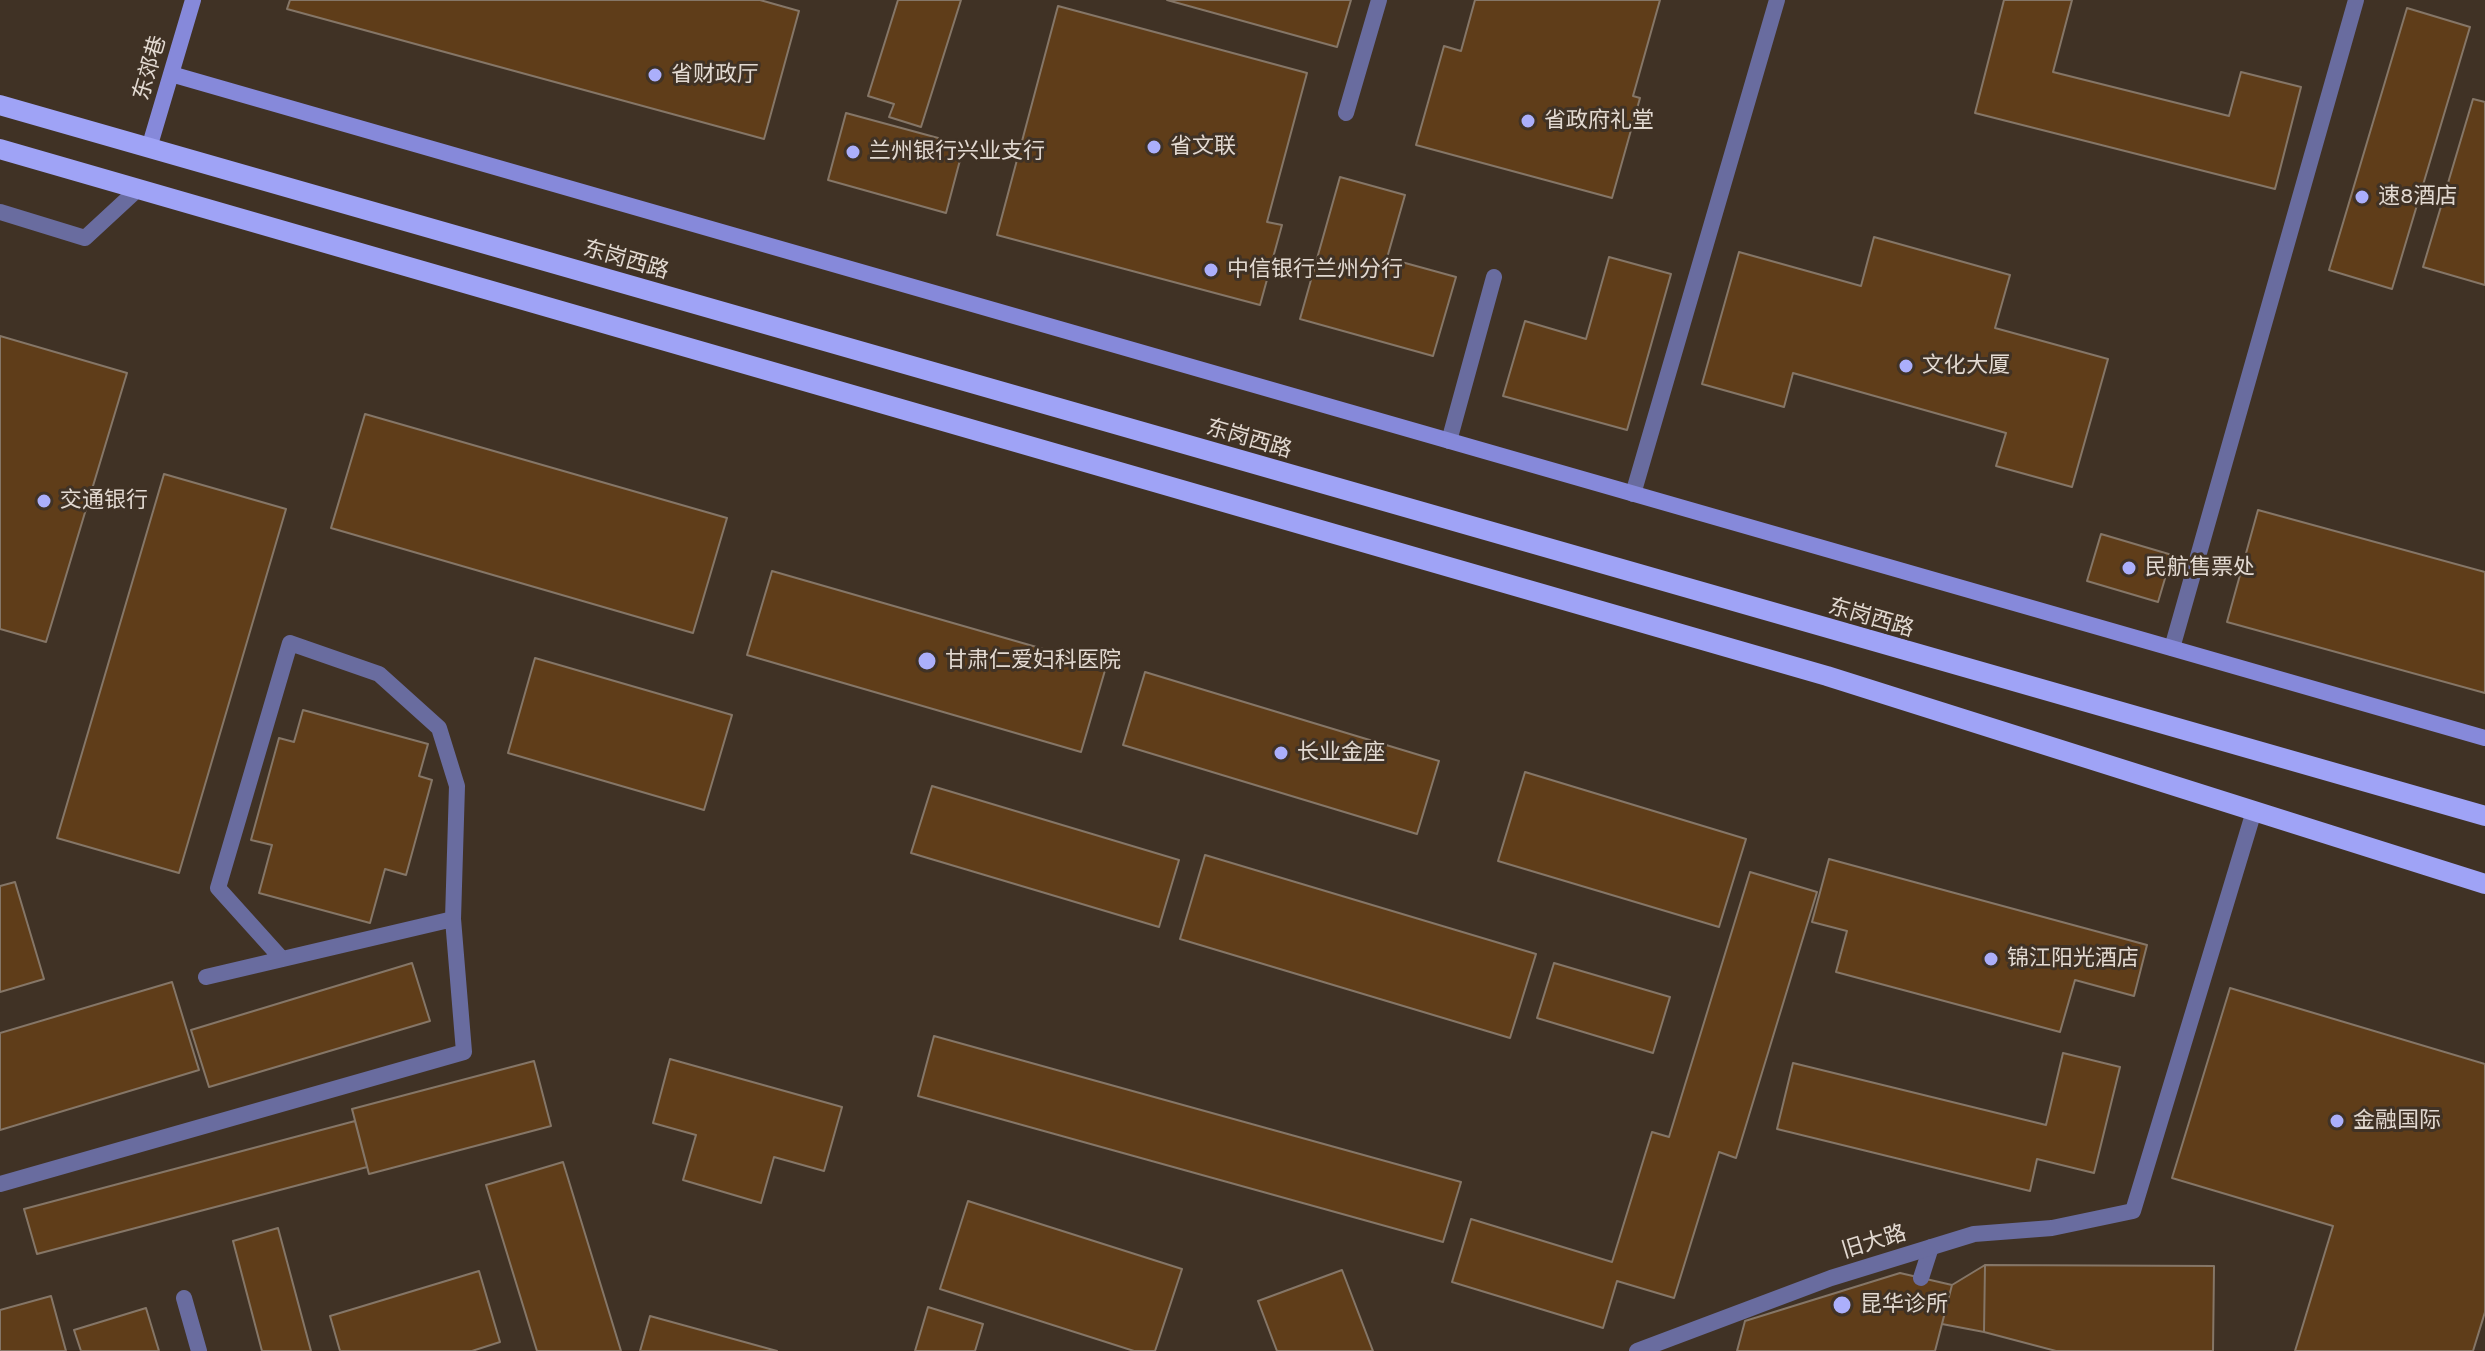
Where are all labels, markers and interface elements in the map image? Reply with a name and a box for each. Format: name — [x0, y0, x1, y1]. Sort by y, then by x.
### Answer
street label: 东郊巷 — [128, 33, 172, 103]
place label: 省财政厅 — [671, 62, 759, 88]
marker: 省财政厅 — [646, 66, 664, 84]
place label: 省政府礼堂 — [1544, 108, 1654, 134]
marker: 省政府礼堂 — [1519, 112, 1537, 130]
place label: 省文联 — [1170, 134, 1236, 160]
marker: 省文联 — [1145, 138, 1163, 156]
place label: 兰州银行兴业支行 — [869, 139, 1045, 165]
marker: 兰州银行兴业支行 — [844, 143, 862, 161]
place label: 速8酒店 — [2378, 184, 2458, 210]
marker: 速8酒店 — [2353, 188, 2371, 206]
street label: 东岗西路 — [580, 235, 672, 285]
place label: 中信银行兰州分行 — [1227, 257, 1403, 283]
marker: 中信银行兰州分行 — [1202, 261, 1220, 279]
place label: 文化大厦 — [1922, 353, 2010, 379]
marker: 文化大厦 — [1897, 357, 1915, 375]
street label: 东岗西路 — [1203, 414, 1295, 464]
place label: 交通银行 — [60, 488, 148, 514]
marker: 交通银行 — [35, 492, 53, 510]
place label: 民航售票处 — [2145, 555, 2255, 581]
marker: 民航售票处 — [2120, 559, 2138, 577]
street label: 东岗西路 — [1825, 593, 1917, 643]
place label: 甘肃仁爱妇科医院 — [945, 648, 1121, 674]
marker: 甘肃仁爱妇科医院 — [916, 650, 938, 672]
place label: 长业金座 — [1297, 740, 1385, 766]
marker: 长业金座 — [1272, 744, 1290, 762]
place label: 锦江阳光酒店 — [2007, 946, 2139, 972]
marker: 锦江阳光酒店 — [1982, 950, 2000, 968]
place label: 金融国际 — [2353, 1108, 2441, 1134]
marker: 金融国际 — [2328, 1112, 2346, 1130]
street label: 旧大路 — [1839, 1220, 1909, 1264]
place label: 昆华诊所 — [1860, 1292, 1948, 1318]
marker: 昆华诊所 — [1831, 1294, 1853, 1316]

